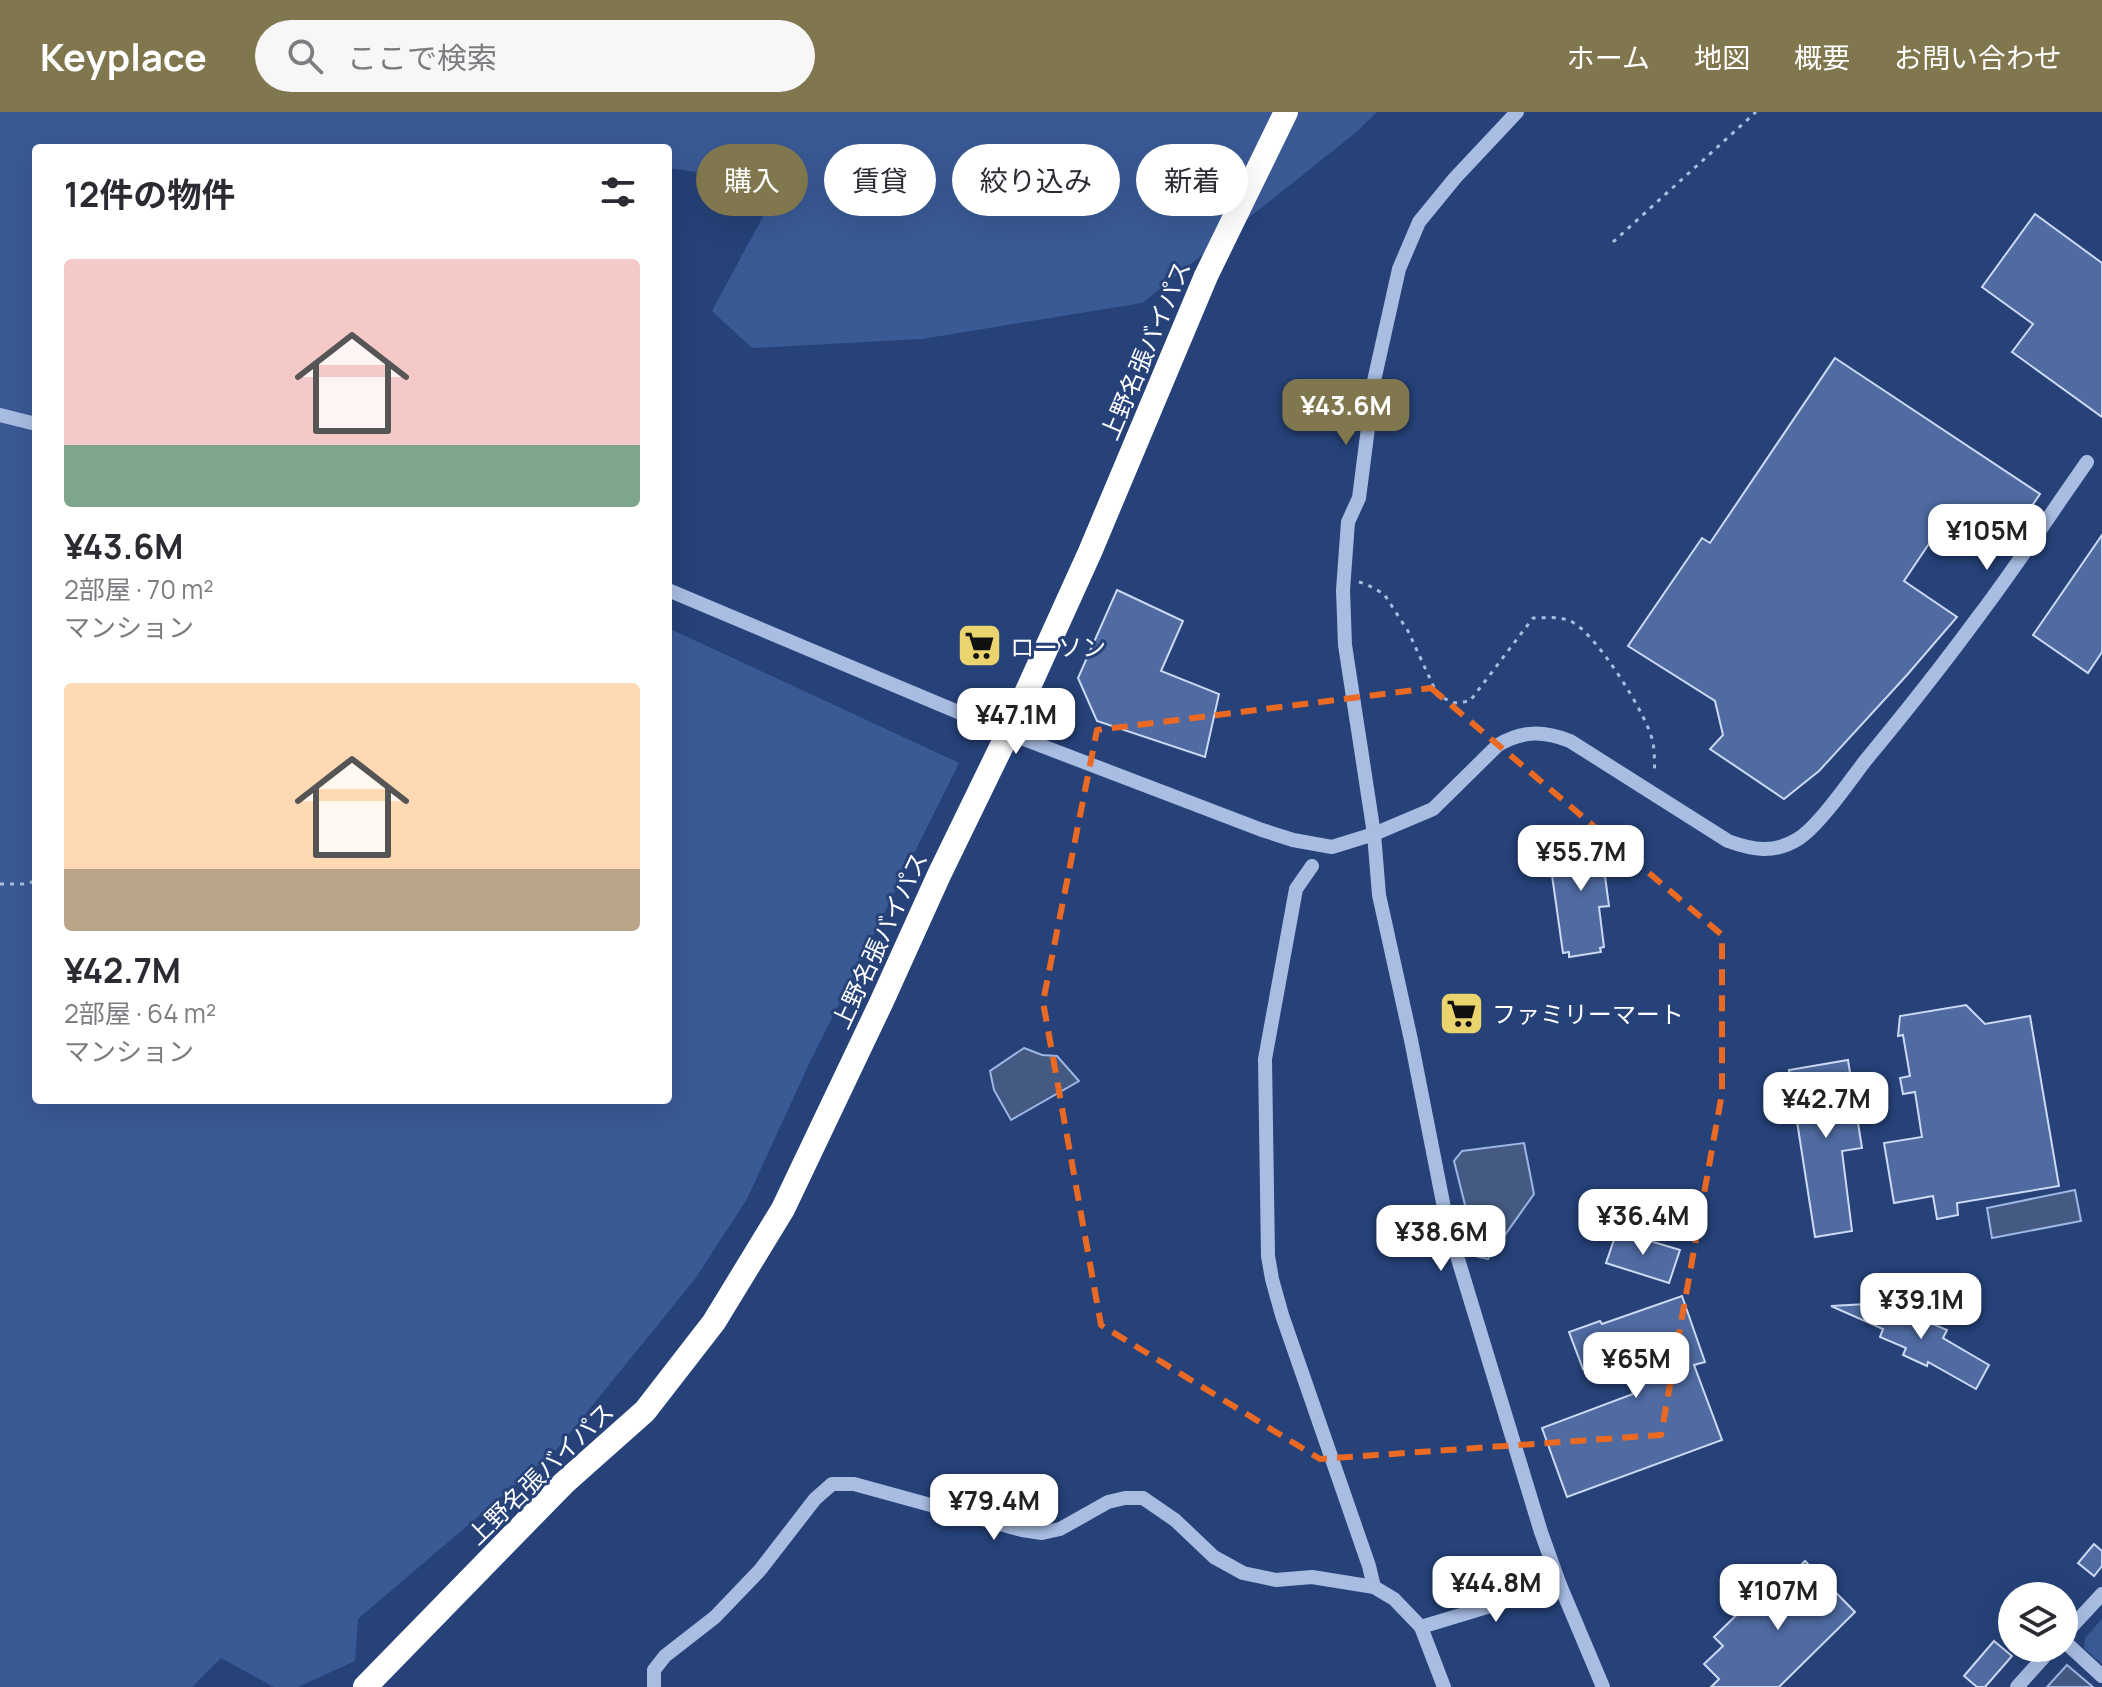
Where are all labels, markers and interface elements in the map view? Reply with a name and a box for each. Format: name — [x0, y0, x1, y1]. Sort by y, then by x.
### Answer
search box — [255, 20, 815, 92]
text: Keyplace — [40, 30, 207, 82]
icon: search — [283, 34, 327, 78]
text: ここで検索 — [347, 37, 497, 78]
text: ホーム — [1567, 38, 1650, 76]
text: 地図 — [1694, 38, 1750, 76]
text: 概要 — [1794, 38, 1850, 76]
text: お問い合わせ — [1894, 38, 2062, 76]
chip: 購入 — [696, 144, 808, 216]
chip: 賃貸 — [824, 144, 936, 216]
chip: 絞り込み — [952, 144, 1120, 216]
chip: 新着 — [1136, 144, 1248, 216]
icon: filters — [596, 170, 640, 214]
text: 12件の物件 — [64, 171, 235, 217]
street label: 上野名張バイパス — [1092, 255, 1198, 445]
icon: home — [280, 311, 424, 455]
pin: ¥43.6M — [1281, 379, 1411, 447]
text: ¥43.6M — [1300, 387, 1392, 423]
pin: ¥105M — [1931, 504, 2043, 572]
text: ¥105M — [1946, 512, 2028, 548]
text: ¥43.6M — [64, 523, 183, 569]
text: 2部屋 · 70 m² — [64, 571, 214, 607]
text: マンション — [64, 609, 194, 645]
supermarket icon: ローソン — [955, 622, 1003, 670]
place label: ローソン — [1010, 630, 1106, 663]
pin: ¥47.1M — [951, 688, 1081, 756]
text: ¥47.1M — [975, 696, 1057, 732]
icon: home — [280, 735, 424, 879]
pin: ¥55.7M — [1516, 825, 1646, 893]
text: ¥55.7M — [1536, 833, 1626, 869]
street label: 上野名張バイパス — [824, 846, 934, 1034]
text: ¥42.7M — [64, 947, 181, 993]
supermarket icon: ファミリーマート — [1437, 989, 1485, 1037]
text: 2部屋 · 64 m² — [64, 995, 216, 1031]
place label: ファミリーマート — [1492, 997, 1684, 1030]
text: マンション — [64, 1033, 194, 1069]
pin: ¥42.7M — [1761, 1072, 1891, 1140]
text: ¥42.7M — [1781, 1080, 1871, 1116]
pin: ¥36.4M — [1578, 1189, 1708, 1257]
text: ¥36.4M — [1596, 1197, 1690, 1233]
pin: ¥38.6M — [1376, 1205, 1506, 1273]
text: ¥38.6M — [1394, 1213, 1488, 1249]
pin: ¥39.1M — [1856, 1273, 1986, 1341]
text: ¥39.1M — [1878, 1281, 1964, 1317]
pin: ¥65M — [1589, 1332, 1683, 1400]
text: ¥65M — [1601, 1340, 1671, 1376]
street label: 上野名張バイパス — [460, 1395, 620, 1551]
pin: ¥79.4M — [929, 1474, 1059, 1542]
text: ¥79.4M — [948, 1482, 1040, 1518]
pin: ¥44.8M — [1431, 1556, 1561, 1624]
text: ¥44.8M — [1451, 1564, 1541, 1600]
pin: ¥107M — [1722, 1564, 1834, 1632]
text: ¥107M — [1738, 1572, 1818, 1608]
map controls — [1998, 1582, 2078, 1662]
button: layers — [1998, 1582, 2078, 1662]

